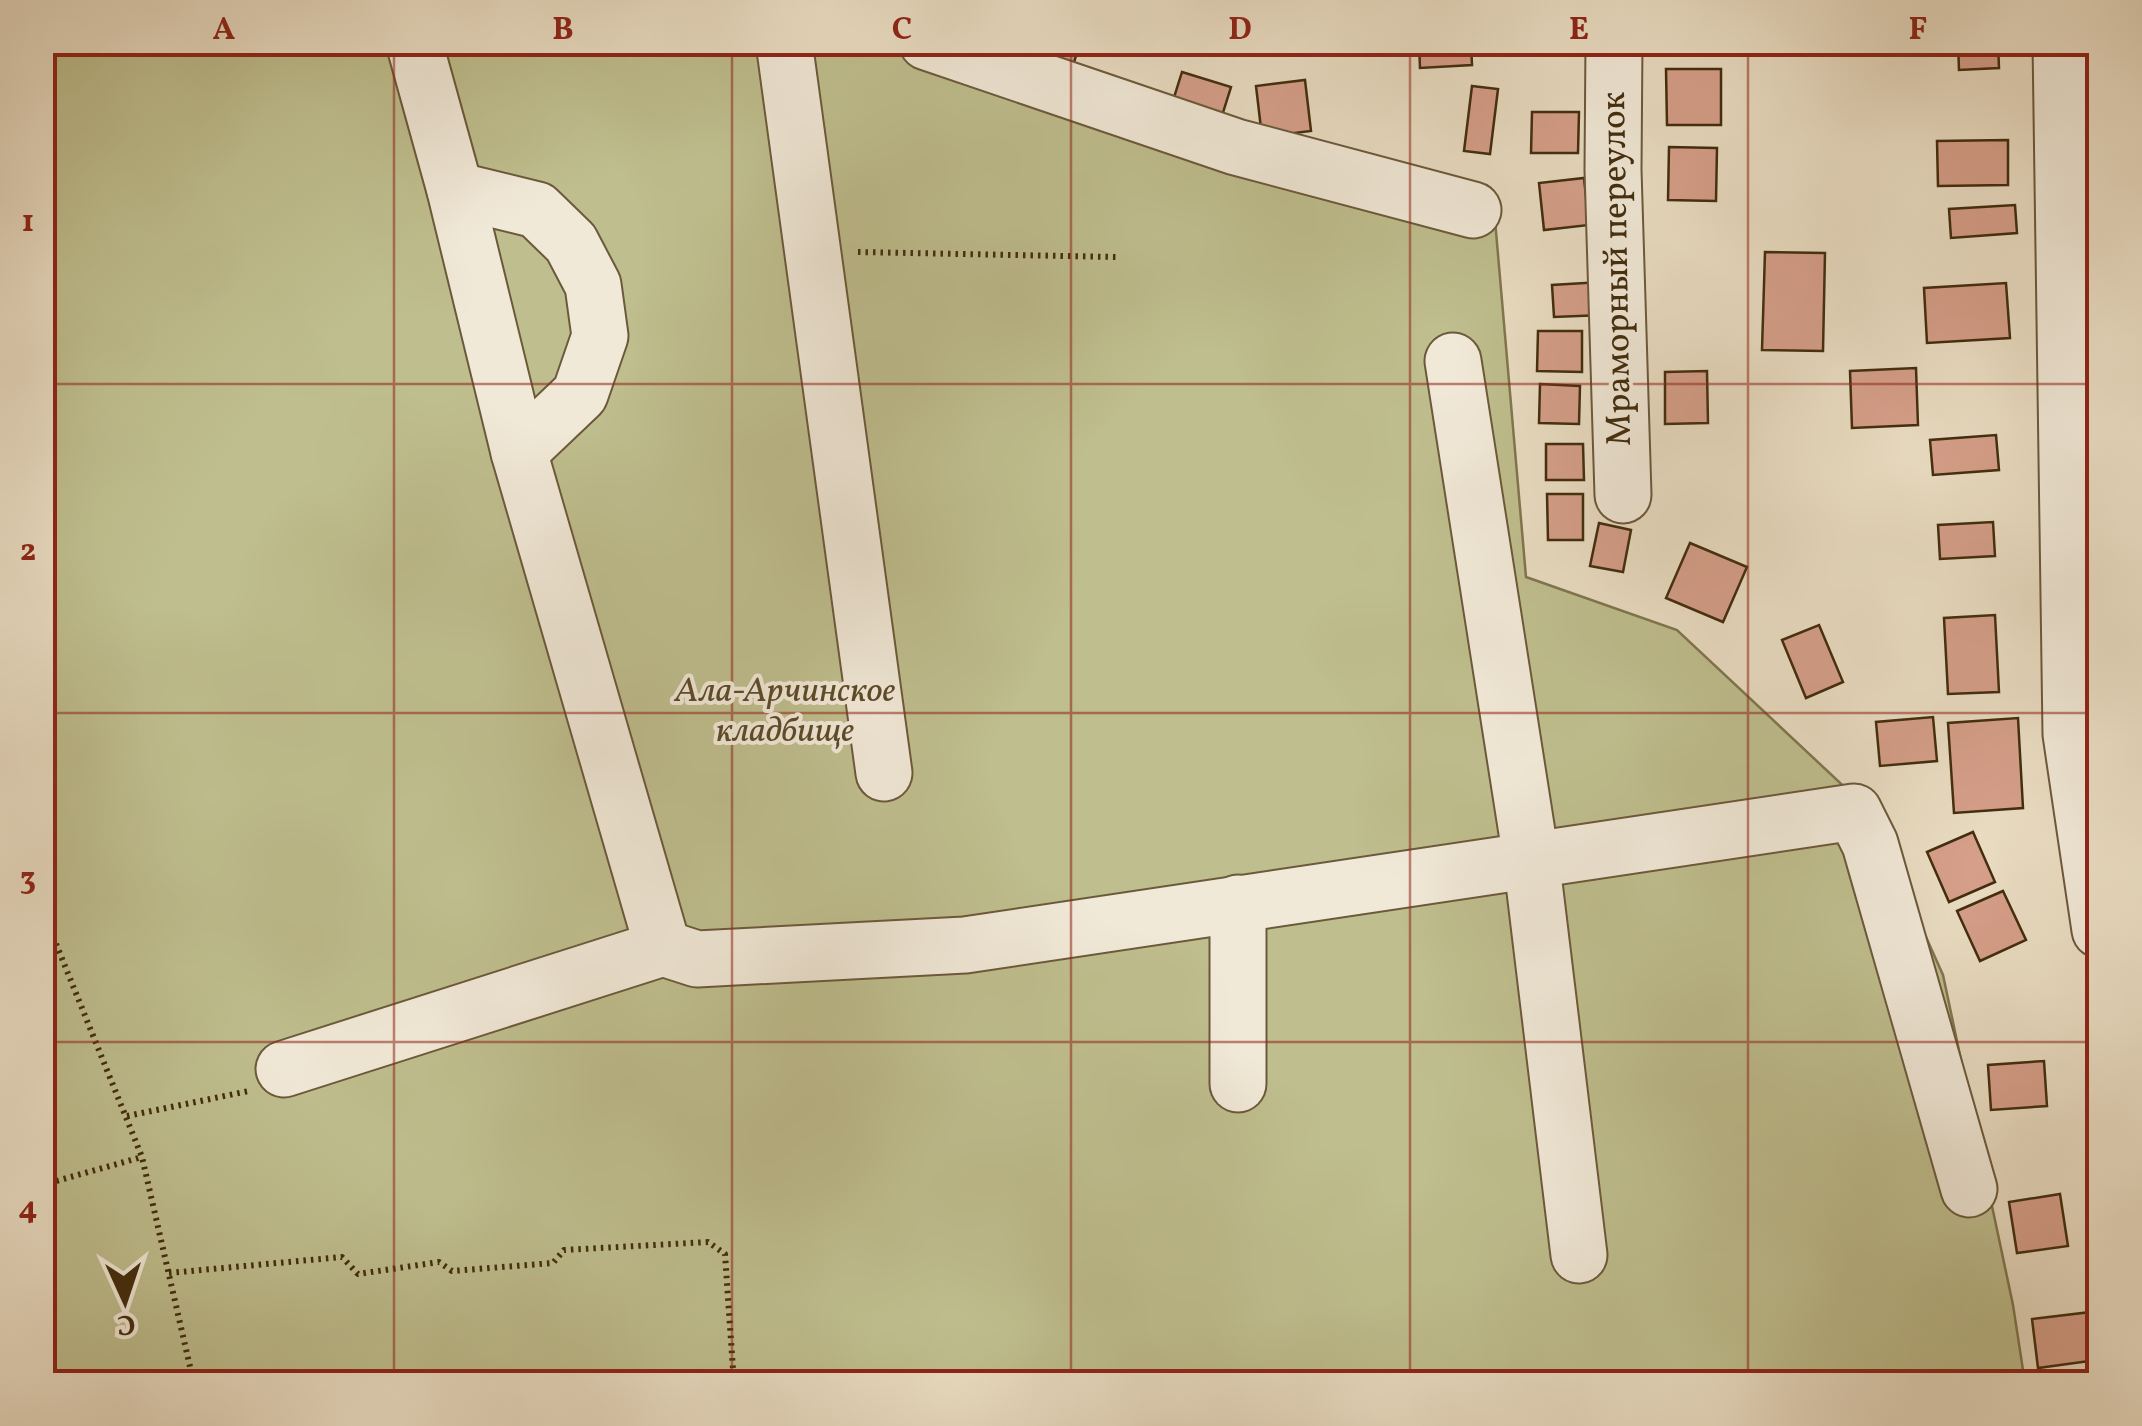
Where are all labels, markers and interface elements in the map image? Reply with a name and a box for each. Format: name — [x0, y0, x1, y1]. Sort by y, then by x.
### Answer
text: A — [213, 9, 236, 53]
text: B — [552, 9, 574, 53]
text: C — [892, 9, 912, 53]
text: D — [1228, 9, 1252, 53]
text: E — [1569, 9, 1589, 53]
text: F — [1909, 9, 1928, 53]
street label: Мраморный переулок — [1591, 91, 1645, 447]
text: 1 — [22, 201, 34, 245]
text: 2 — [20, 530, 36, 574]
park label: Ала-Арчинское кладбище — [674, 668, 895, 756]
text: 3 — [20, 859, 36, 903]
text: 4 — [18, 1188, 38, 1232]
north arrow — [75, 1251, 175, 1351]
text: С — [116, 1304, 136, 1343]

